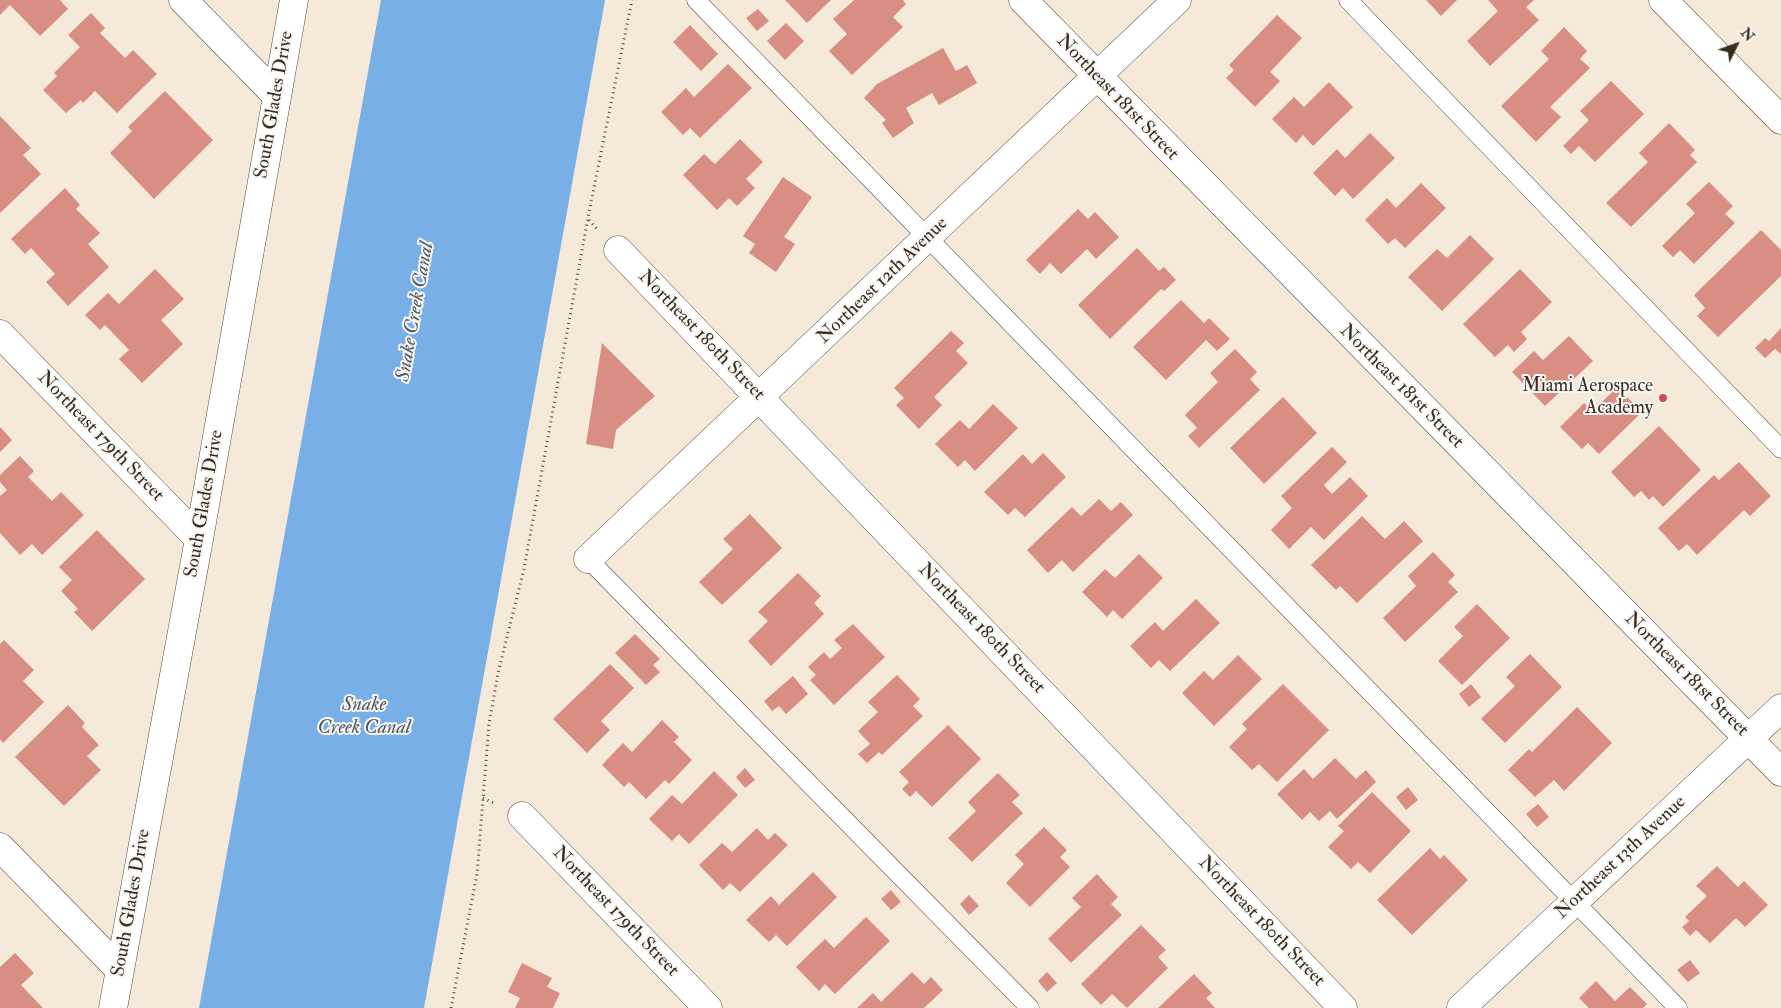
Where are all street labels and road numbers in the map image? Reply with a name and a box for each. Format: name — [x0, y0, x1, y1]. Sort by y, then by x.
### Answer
street label: South Glades Drive — [251, 29, 299, 181]
street label: Northeast 181st Street — [1051, 30, 1183, 166]
street label: Northeast 12th Avenue — [813, 213, 953, 349]
street label: Northeast 180th Street — [633, 266, 769, 406]
street label: Northeast 181st Street — [1334, 320, 1468, 454]
street label: Northeast 179th Street — [32, 367, 168, 507]
street label: South Glades Drive — [181, 428, 229, 580]
street label: Northeast 180th Street — [913, 559, 1049, 699]
street label: Northeast 181st Street — [1619, 608, 1753, 742]
street label: Northeast 13th Avenue — [1551, 792, 1691, 924]
street label: South Glades Drive — [108, 827, 156, 979]
street label: Northeast 179th Street — [547, 842, 683, 982]
street label: Northeast 180th Street — [1193, 852, 1329, 992]

